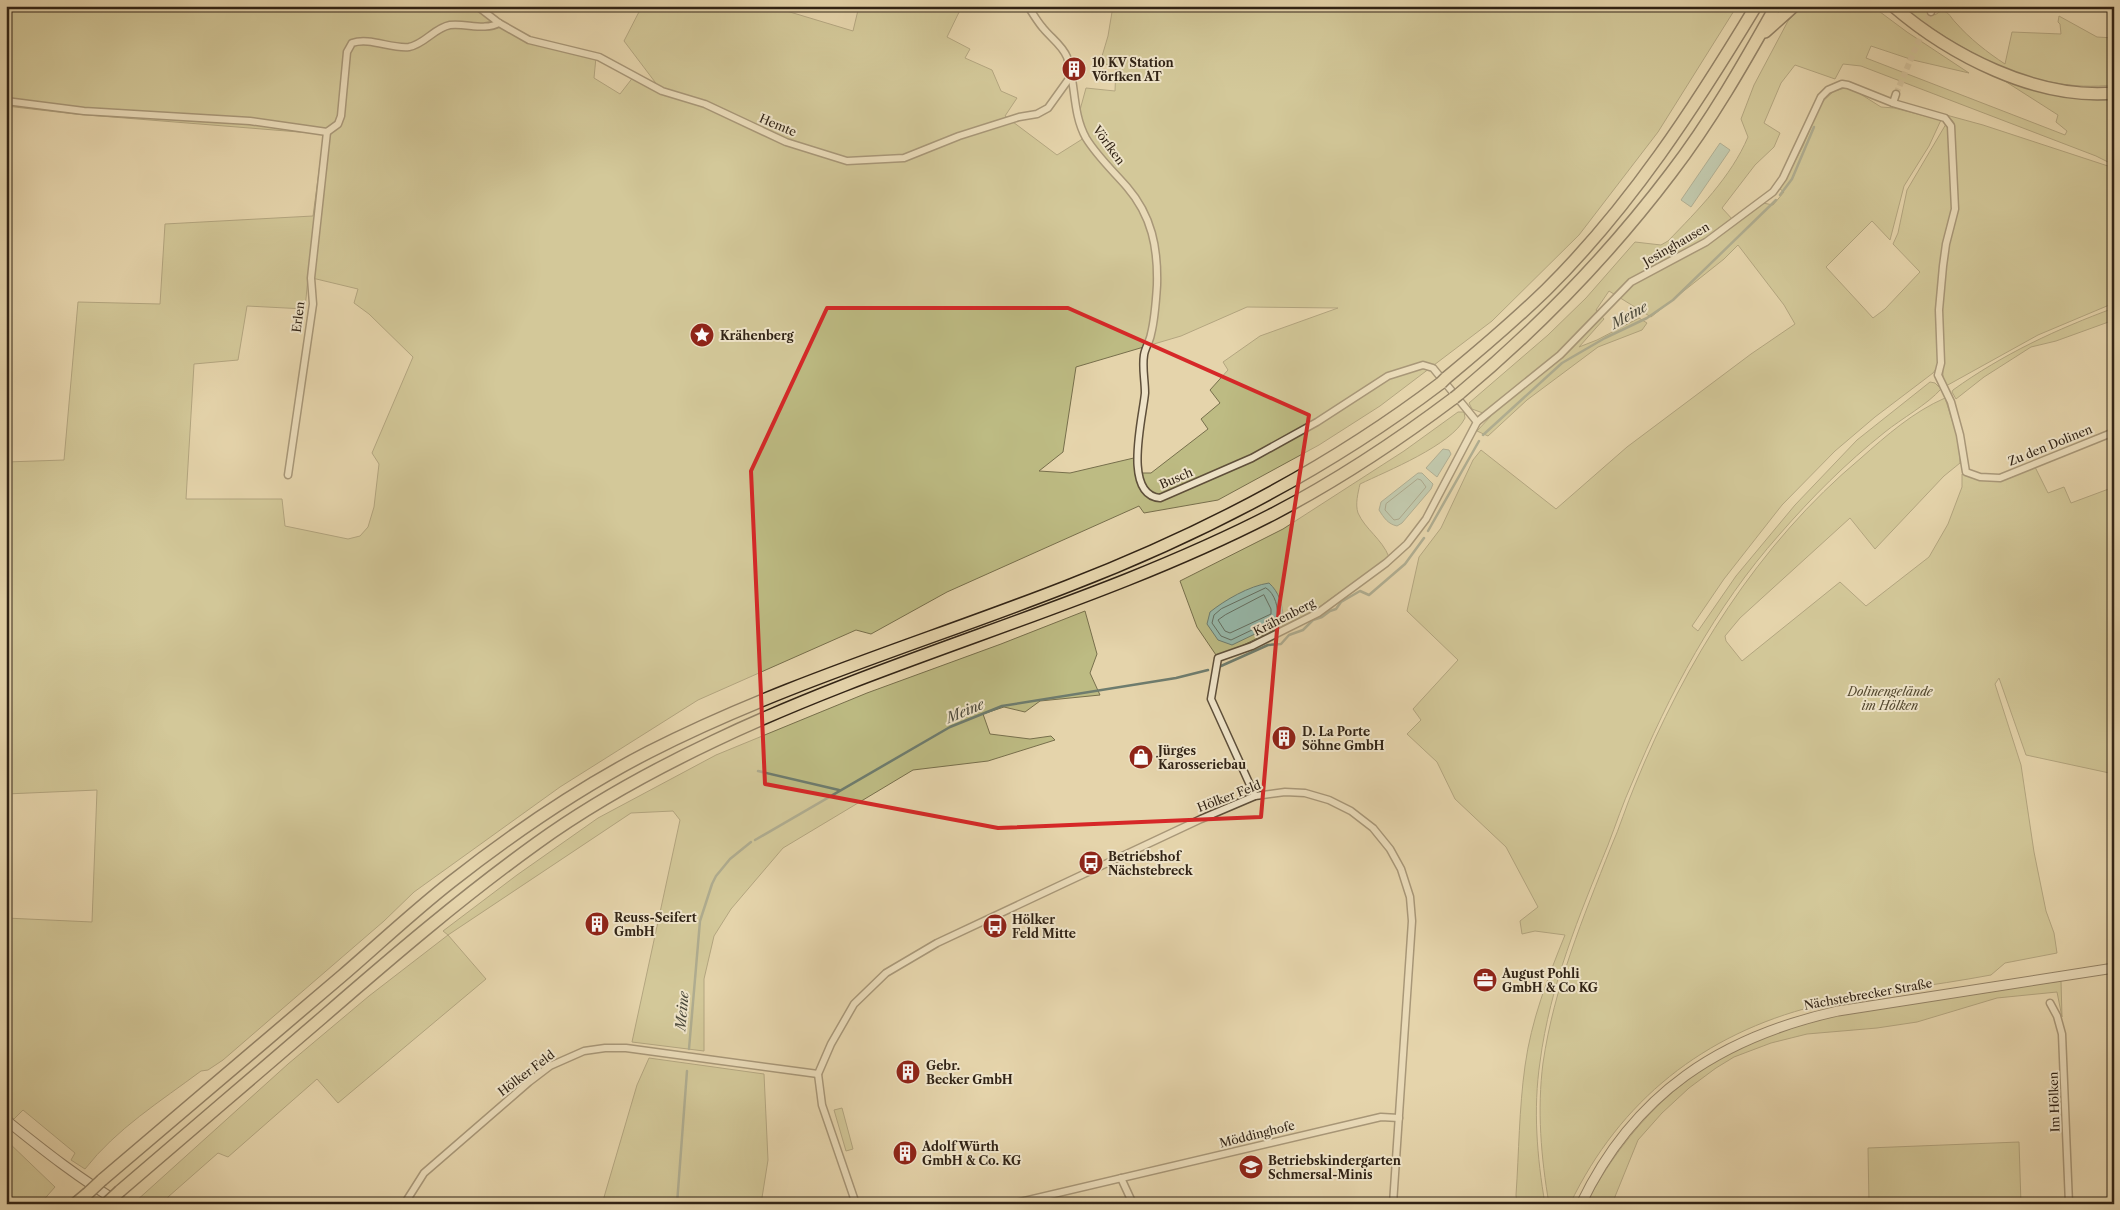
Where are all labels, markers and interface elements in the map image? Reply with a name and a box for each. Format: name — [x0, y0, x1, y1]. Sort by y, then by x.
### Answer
place label: 10 KV Station Vörfken AT — [1091, 55, 1175, 84]
building icon: 10 KV Station Vörfken AT — [1061, 56, 1087, 82]
street label: Hemte — [757, 111, 799, 140]
street label: Vörfken — [1089, 122, 1129, 168]
street label: Jesinghausen — [1638, 219, 1712, 270]
water label: Meine — [1606, 297, 1652, 333]
street label: Erlen — [289, 300, 307, 333]
place icon: Krähenberg — [689, 322, 715, 348]
place label: Krähenberg — [720, 328, 795, 343]
street label: Zu den Dolinen — [2006, 421, 2095, 469]
street label: Busch — [1157, 464, 1195, 492]
street label: Krähenberg — [1250, 595, 1318, 639]
park label: Dolinengelände im Hölken — [1846, 684, 1934, 713]
water label: Meine — [941, 695, 988, 728]
place label: D. La Porte Söhne GmbH — [1302, 724, 1385, 753]
building icon: D. La Porte Söhne GmbH — [1271, 725, 1297, 751]
place label: Jürges Karosseriebau — [1156, 743, 1246, 772]
shop icon: Jürges Karosseriebau — [1128, 744, 1154, 770]
street label: Hölker Feld — [1195, 777, 1264, 815]
place label: Betriebshof Nächstebreck — [1108, 849, 1194, 878]
bus stop icon: Betriebshof Nächstebreck — [1078, 850, 1104, 876]
place label: Reuss-Seifert GmbH — [614, 910, 697, 939]
building icon: Reuss-Seifert GmbH — [584, 911, 610, 937]
place label: Hölker Feld Mitte — [1012, 912, 1076, 941]
bus stop icon: Hölker Feld Mitte — [982, 913, 1008, 939]
place label: August Pohli GmbH & Co KG — [1501, 966, 1598, 995]
office icon: August Pohli GmbH & Co KG — [1472, 967, 1498, 993]
street label: Nächstebrecker Straße — [1803, 975, 1934, 1013]
water label: Meine — [671, 989, 693, 1033]
street label: Hölker Feld — [495, 1046, 558, 1099]
place label: Gebr. Becker GmbH — [926, 1058, 1013, 1087]
building icon: Gebr. Becker GmbH — [895, 1059, 921, 1085]
street label: Im Hölken — [2045, 1071, 2063, 1133]
street label: Möddinghofe — [1218, 1117, 1296, 1151]
place label: Adolf Würth GmbH & Co. KG — [921, 1139, 1021, 1168]
building icon: Adolf Würth GmbH & Co. KG — [892, 1140, 918, 1166]
place label: Betriebskindergarten Schmersal-Minis — [1268, 1153, 1402, 1182]
school or university icon: Betriebskindergarten Schmersal-Minis — [1238, 1154, 1264, 1180]

